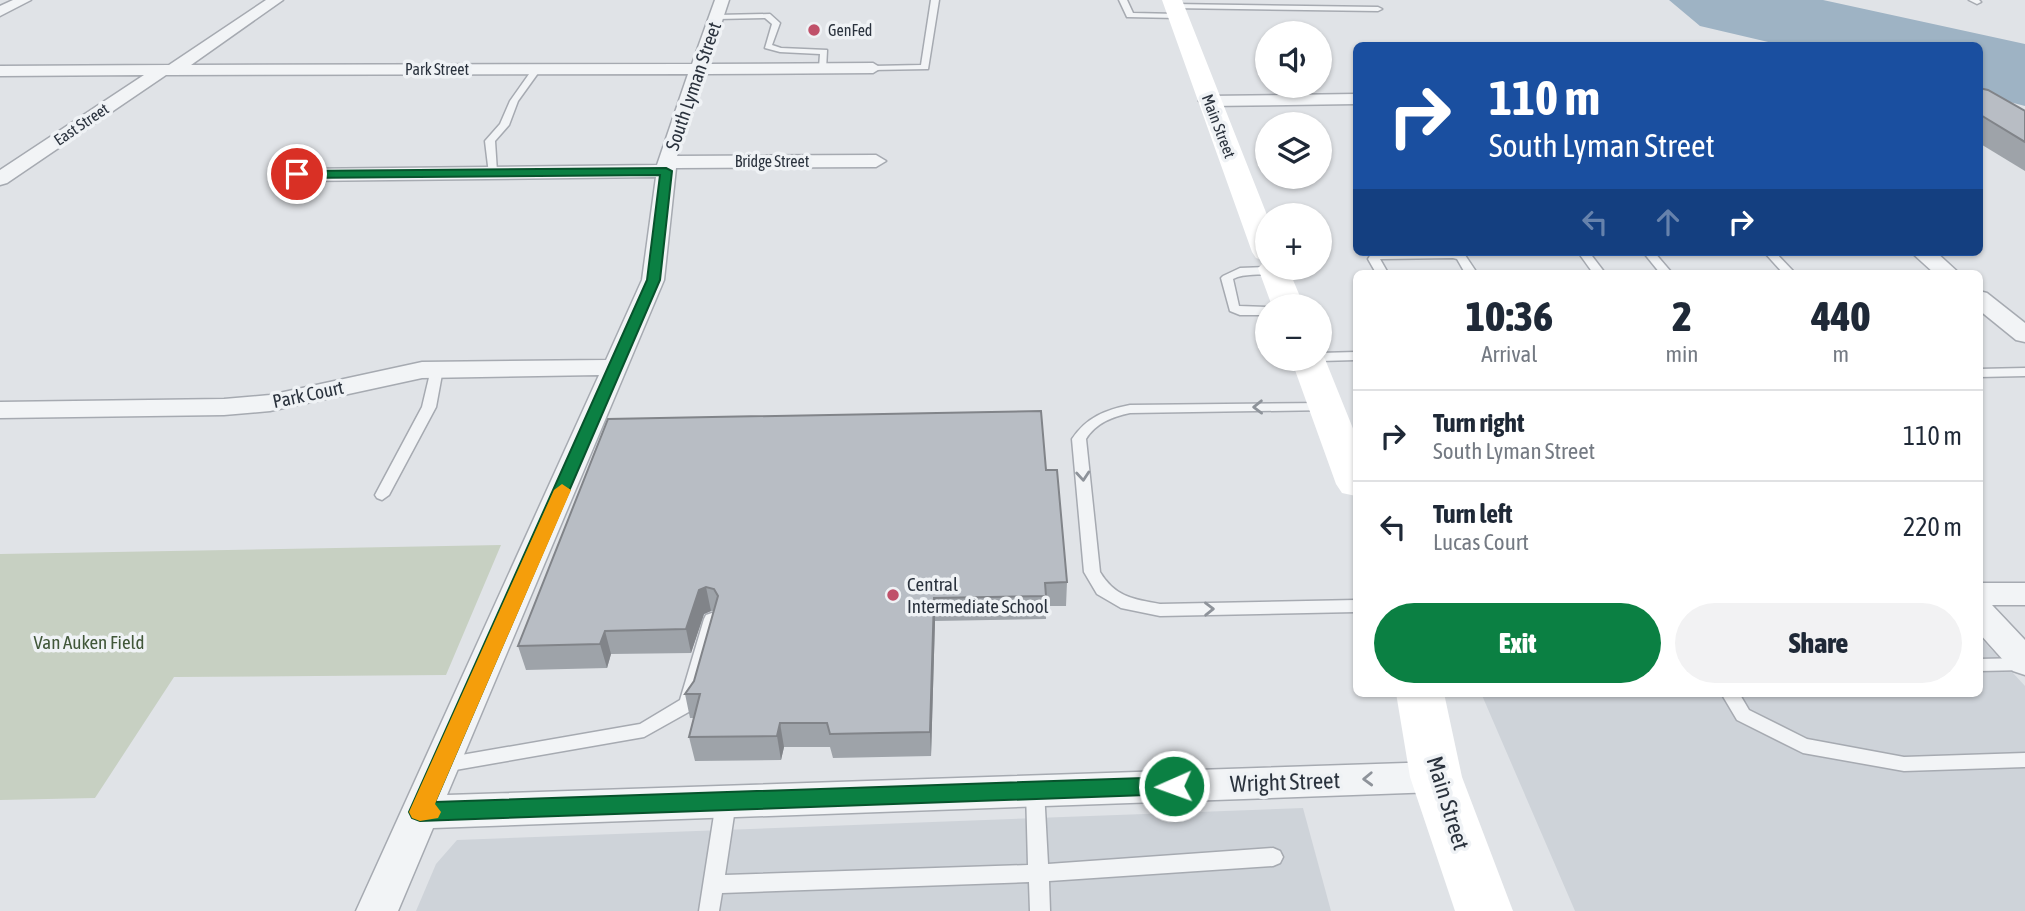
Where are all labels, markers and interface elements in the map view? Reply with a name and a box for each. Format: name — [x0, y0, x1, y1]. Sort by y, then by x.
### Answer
street label: South Lyman Street — [661, 19, 725, 153]
place label: GenFed — [828, 21, 872, 39]
map controls — [1255, 21, 1332, 371]
button: sound — [1255, 21, 1332, 98]
marker: GenFed — [806, 22, 822, 38]
street label: Park Street — [405, 60, 469, 78]
text: 110 m — [1489, 69, 1600, 125]
icon: right — [1374, 70, 1465, 161]
street label: Main Street — [1199, 92, 1240, 161]
street label: East Street — [50, 99, 112, 149]
button: layers — [1255, 112, 1332, 189]
text: South Lyman Street — [1489, 127, 1715, 164]
pin — [267, 144, 327, 204]
street label: Bridge Street — [735, 152, 810, 171]
icon: arrive — [278, 155, 316, 193]
button: + — [1255, 203, 1332, 280]
icon: left — [1576, 203, 1614, 241]
icon: ahead — [1649, 203, 1687, 241]
icon: right — [1722, 203, 1760, 241]
text: 10:36 — [1466, 292, 1553, 340]
text: 2 — [1672, 292, 1692, 340]
text: 440 — [1811, 292, 1870, 340]
button: − — [1255, 294, 1332, 371]
text: Arrival — [1481, 341, 1537, 367]
text: min — [1666, 341, 1699, 367]
text: m — [1832, 341, 1849, 367]
street label: Park Court — [271, 376, 345, 412]
one-way arrow — [1252, 400, 1263, 415]
text: Turn right — [1433, 408, 1524, 438]
icon: right — [1374, 417, 1412, 455]
text: 110 m — [1903, 421, 1962, 451]
text: South Lyman Street — [1433, 438, 1595, 464]
one-way arrow — [1075, 470, 1090, 482]
text: Turn left — [1433, 499, 1513, 529]
icon: left — [1374, 508, 1412, 546]
text: 220 m — [1903, 512, 1962, 542]
text: Lucas Court — [1433, 529, 1529, 555]
place label: Central Intermediate School — [907, 573, 1049, 617]
marker: Central Intermediate School — [885, 587, 901, 603]
one-way arrow — [1204, 601, 1215, 617]
button: Exit — [1374, 603, 1661, 683]
button: Share — [1675, 603, 1962, 683]
park label: Van Auken Field — [34, 631, 144, 653]
position arrow — [1137, 749, 1211, 823]
street label: Main Street — [1422, 753, 1474, 853]
street label: Wright Street — [1230, 767, 1340, 797]
one-way arrow — [1362, 771, 1372, 787]

